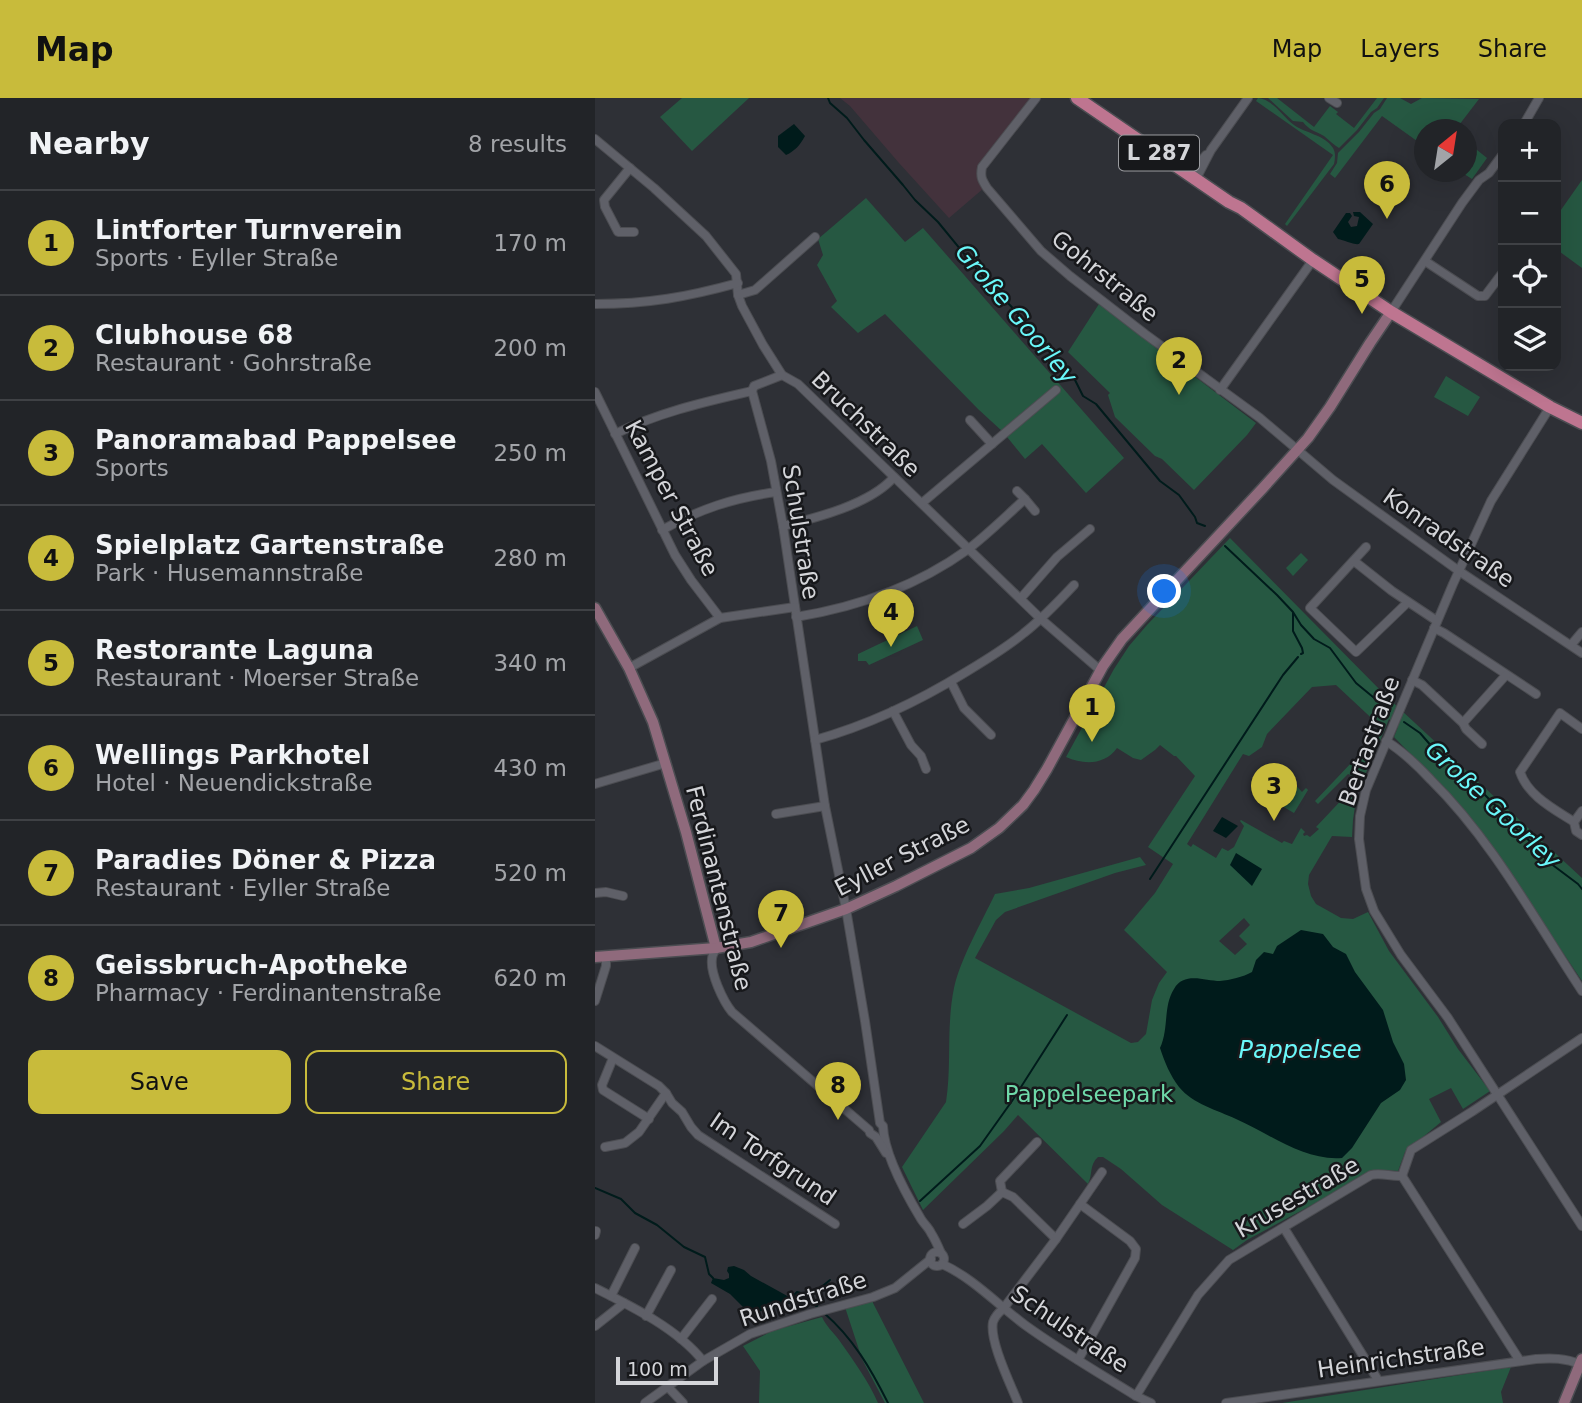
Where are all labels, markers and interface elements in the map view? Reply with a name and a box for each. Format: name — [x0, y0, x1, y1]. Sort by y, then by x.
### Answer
text: Map — [35, 30, 114, 69]
text: Map — [1272, 35, 1322, 63]
text: Layers — [1360, 35, 1440, 63]
text: Share — [1478, 35, 1547, 63]
north arrow — [1414, 119, 1477, 182]
map controls — [1498, 119, 1561, 371]
button: + — [1498, 119, 1561, 182]
text: Nearby — [28, 126, 150, 161]
text: 8 results — [468, 131, 567, 157]
road number: L 287 — [1119, 136, 1199, 170]
pin: 6 — [1364, 161, 1410, 219]
button: − — [1498, 182, 1561, 245]
text: Lintforter Turnverein — [95, 215, 403, 245]
street label: Gohrstraße — [1047, 225, 1163, 327]
text: 1 — [43, 230, 59, 256]
text: 170 m — [493, 230, 567, 256]
water label: Große Goorley — [949, 238, 1083, 390]
text: Sports · Eyller Straße — [95, 245, 338, 271]
button: locate — [1498, 245, 1561, 308]
pin: 5 — [1339, 256, 1385, 314]
button: layers — [1498, 308, 1561, 371]
text: Clubhouse 68 — [95, 320, 293, 350]
text: 2 — [43, 335, 59, 361]
text: 200 m — [493, 335, 567, 361]
pin: 2 — [1156, 337, 1202, 395]
text: Restaurant · Gohrstraße — [95, 350, 372, 376]
street label: Bruchstraße — [807, 366, 925, 482]
street label: Kamper Straße — [620, 416, 724, 580]
text: Panoramabad Pappelsee — [95, 425, 457, 455]
text: 3 — [43, 440, 59, 466]
text: 250 m — [493, 440, 567, 466]
text: Sports — [95, 455, 169, 481]
street label: Schulstraße — [778, 463, 824, 601]
street label: Konradstraße — [1378, 483, 1520, 593]
text: Spielplatz Gartenstraße — [95, 530, 444, 560]
text: 4 — [43, 545, 59, 571]
text: 280 m — [493, 545, 567, 571]
text: Park · Husemannstraße — [95, 560, 364, 586]
your location — [1147, 574, 1181, 608]
pin: 4 — [868, 589, 914, 647]
text: Restorante Laguna — [95, 635, 374, 665]
text: 5 — [43, 650, 59, 676]
text: 340 m — [493, 650, 567, 676]
text: Restaurant · Moerser Straße — [95, 665, 419, 691]
street label: Bertastraße — [1334, 673, 1404, 809]
pin: 1 — [1069, 684, 1115, 742]
water label: Große Goorley — [1420, 735, 1567, 875]
text: Wellings Parkhotel — [95, 740, 370, 770]
text: 6 — [43, 755, 59, 781]
text: 430 m — [493, 755, 567, 781]
pin: 3 — [1251, 763, 1297, 821]
text: Hotel · Neuendickstraße — [95, 770, 373, 796]
street label: Ferdinantenstraße — [681, 783, 757, 993]
street label: Eyller Straße — [830, 811, 974, 901]
text: Paradies Döner & Pizza — [95, 845, 436, 875]
text: 7 — [43, 860, 59, 886]
text: 520 m — [493, 860, 567, 886]
text: Restaurant · Eyller Straße — [95, 875, 391, 901]
pin: 7 — [758, 890, 804, 948]
text: Geissbruch-Apotheke — [95, 950, 408, 980]
text: 8 — [43, 965, 59, 991]
text: 620 m — [493, 965, 567, 991]
text: Pharmacy · Ferdinantenstraße — [95, 980, 442, 1006]
water label: Pappelsee — [1238, 1036, 1362, 1064]
button: Save — [28, 1050, 291, 1114]
button: Share — [305, 1050, 567, 1114]
pin: 8 — [815, 1062, 861, 1120]
park label: Pappelseepark — [1005, 1081, 1174, 1107]
street label: Im Torfgrund — [705, 1107, 841, 1211]
street label: Krusestraße — [1231, 1151, 1363, 1243]
street label: Rundstraße — [736, 1266, 870, 1332]
street label: Schulstraße — [1006, 1280, 1134, 1378]
street label: Heinrichstraße — [1316, 1333, 1486, 1383]
scale bar — [616, 1354, 717, 1386]
text: 100 m — [627, 1358, 688, 1380]

